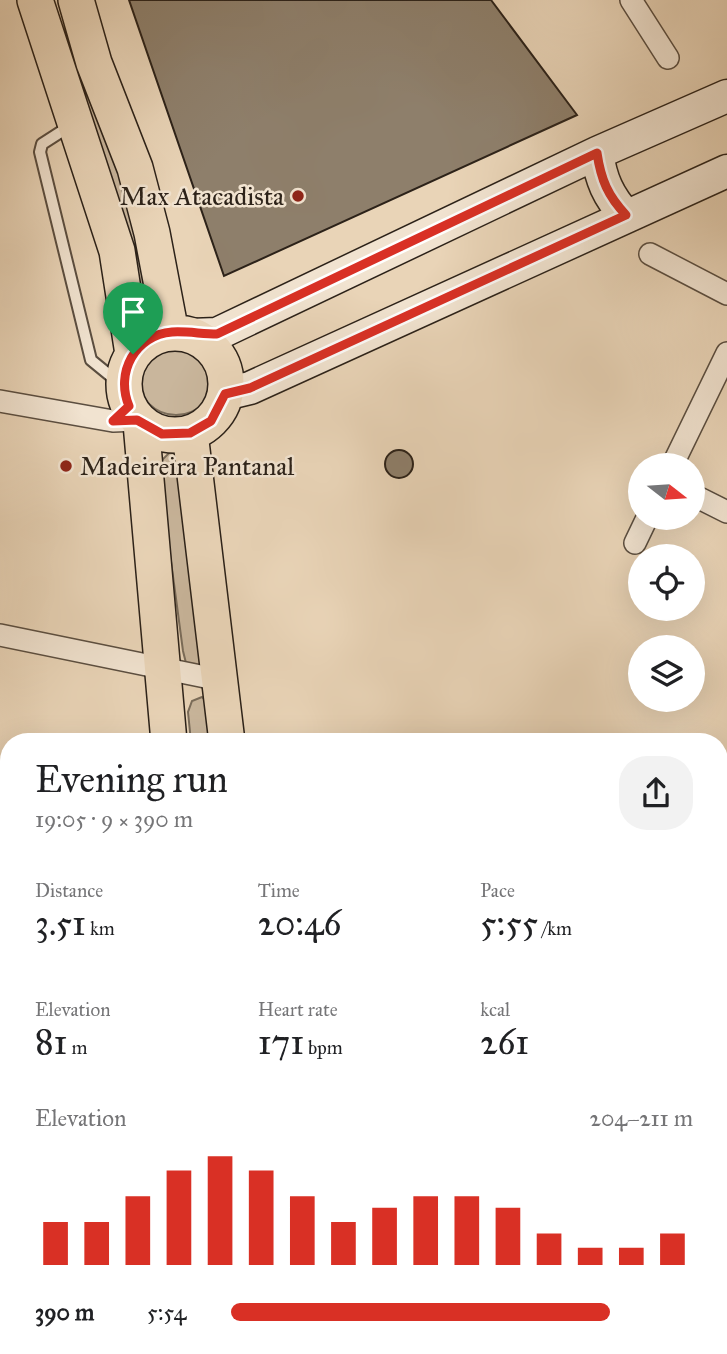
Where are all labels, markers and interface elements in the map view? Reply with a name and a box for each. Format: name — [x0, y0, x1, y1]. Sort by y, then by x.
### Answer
place label: Max Atacadista — [120, 180, 284, 212]
marker: Max Atacadista — [290, 188, 306, 204]
pin — [103, 282, 163, 354]
icon: arrive — [114, 293, 152, 331]
place label: Madeireira Pantanal — [80, 450, 294, 482]
north arrow — [628, 453, 705, 530]
map controls — [628, 453, 705, 712]
marker: Madeireira Pantanal — [58, 458, 74, 474]
button: locate — [628, 544, 705, 621]
button: layers — [628, 635, 705, 712]
text: Evening run — [35, 756, 228, 802]
button: share — [619, 756, 693, 830]
text: 19:05 · 9 × 390 m — [35, 805, 193, 833]
text: Distance — [35, 879, 103, 902]
text: Time — [258, 879, 300, 902]
text: Pace — [480, 879, 515, 902]
text: 3.51 — [35, 902, 86, 945]
text: 20:46 — [258, 902, 342, 945]
text: 5:55 — [480, 902, 538, 945]
text: km — [86, 917, 115, 940]
text: /km — [538, 917, 572, 940]
text: Elevation — [35, 998, 110, 1021]
text: Heart rate — [258, 998, 338, 1021]
text: kcal — [480, 998, 510, 1021]
text: 81 — [35, 1021, 67, 1064]
text: 171 — [258, 1021, 304, 1064]
text: 261 — [480, 1021, 529, 1064]
text: m — [67, 1036, 88, 1059]
text: bpm — [304, 1036, 343, 1059]
text: Elevation — [35, 1104, 126, 1132]
text: 204–211 m — [590, 1104, 693, 1132]
text: 390 m — [35, 1298, 94, 1326]
text: 5:54 — [147, 1298, 186, 1326]

